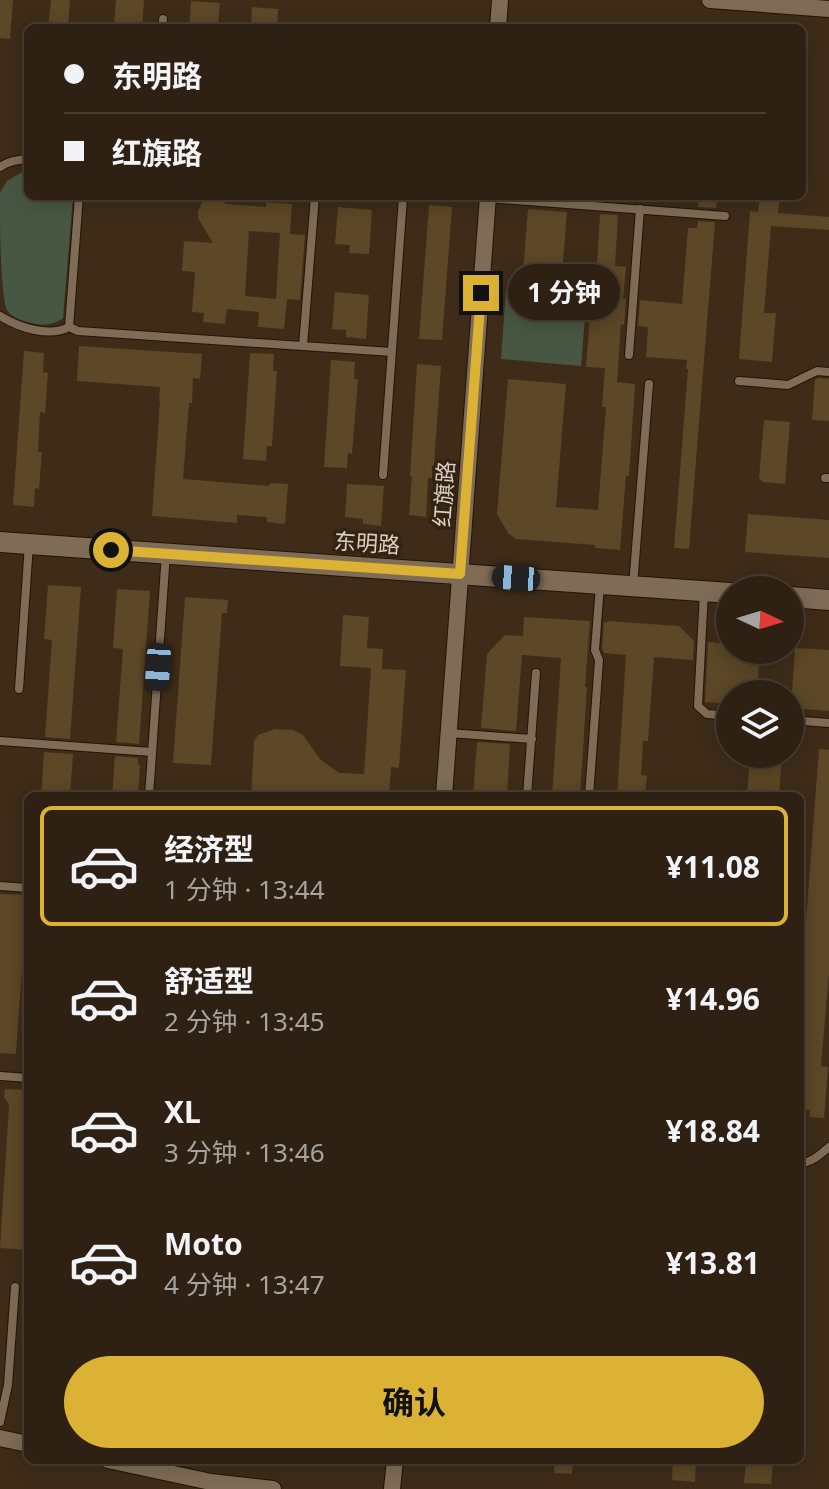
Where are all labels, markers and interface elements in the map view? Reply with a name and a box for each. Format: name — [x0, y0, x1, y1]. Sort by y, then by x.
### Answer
text: 东明路 — [112, 55, 202, 96]
text: 红旗路 — [112, 132, 202, 173]
callout: 1 分钟 — [509, 265, 621, 321]
text: 1 分钟 — [527, 274, 601, 310]
route end — [463, 275, 499, 311]
street label: 红旗路 — [426, 460, 460, 528]
street label: 东明路 — [333, 525, 401, 559]
route start — [93, 532, 129, 568]
car — [491, 564, 541, 592]
north arrow — [716, 576, 804, 664]
map controls — [716, 576, 804, 768]
car — [144, 642, 172, 692]
button: layers — [716, 680, 804, 768]
text: 经济型 — [164, 828, 254, 869]
icon: car — [68, 830, 140, 902]
text: ¥11.08 — [666, 846, 760, 887]
text: 1 分钟 · 13:44 — [164, 871, 325, 907]
text: 舒适型 — [164, 960, 254, 1001]
icon: car — [68, 962, 140, 1034]
text: ¥14.96 — [666, 978, 760, 1019]
text: 2 分钟 · 13:45 — [164, 1003, 325, 1039]
text: XL — [164, 1091, 201, 1132]
icon: car — [68, 1094, 140, 1166]
text: ¥18.84 — [666, 1110, 760, 1151]
text: 3 分钟 · 13:46 — [164, 1134, 325, 1170]
text: Moto — [164, 1223, 243, 1264]
icon: car — [68, 1226, 140, 1298]
text: ¥13.81 — [666, 1242, 760, 1283]
text: 4 分钟 · 13:47 — [164, 1266, 325, 1302]
button: 确认 — [64, 1356, 764, 1448]

